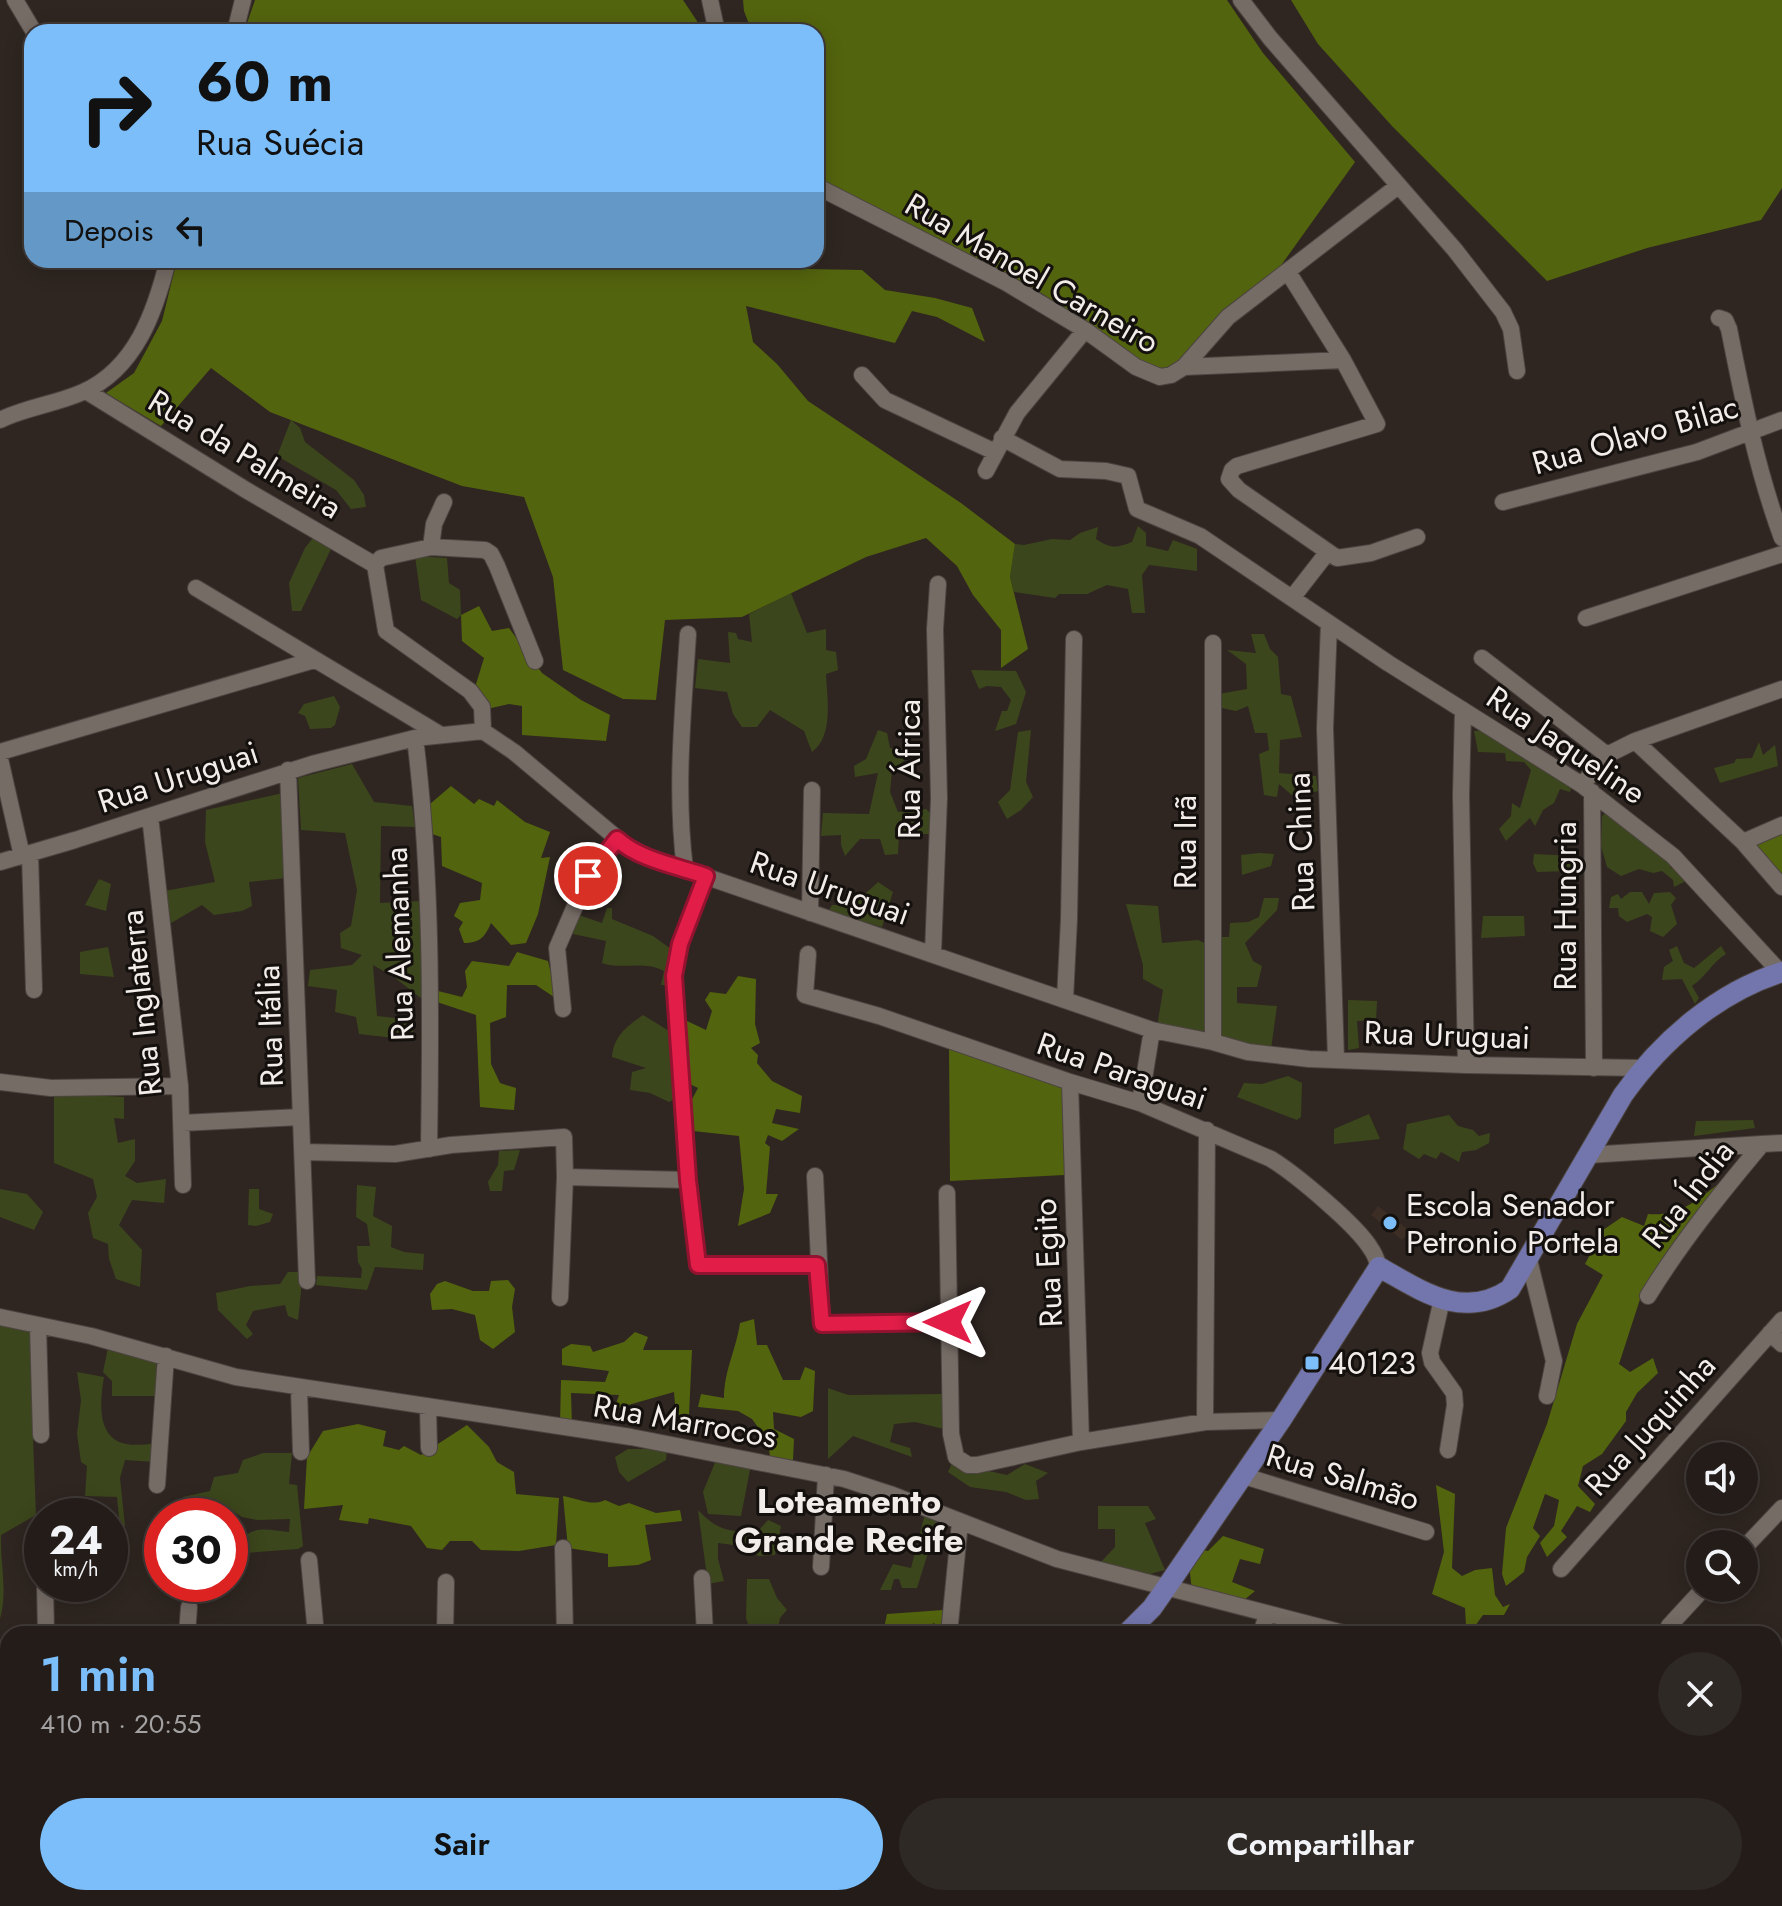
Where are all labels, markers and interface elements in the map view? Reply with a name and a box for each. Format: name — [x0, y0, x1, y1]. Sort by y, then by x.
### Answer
text: 60 m — [196, 41, 333, 122]
icon: right — [64, 56, 168, 160]
text: Rua Suécia — [196, 116, 364, 168]
street label: Rua Manoel Carneiro — [896, 181, 1168, 365]
icon: left — [169, 208, 213, 252]
text: Depois — [64, 209, 153, 252]
street label: Rua da Palmeira — [140, 378, 350, 530]
street label: Rua Olavo Bilac — [1527, 384, 1743, 486]
street label: Rua Jaqueline — [1477, 675, 1655, 815]
street label: Rua África — [886, 699, 932, 839]
street label: Rua Uruguai — [92, 729, 264, 825]
street label: Rua China — [1276, 772, 1326, 912]
street label: Rua Irã — [1162, 795, 1208, 889]
street label: Rua Hungria — [1542, 821, 1588, 991]
street label: Rua Uruguai — [744, 839, 916, 937]
pin — [554, 842, 622, 910]
street label: Rua Alemanha — [373, 846, 425, 1042]
icon: arrive — [566, 854, 610, 898]
street label: Rua Inglaterra — [108, 908, 174, 1098]
street label: Rua Itália — [245, 964, 295, 1088]
street label: Rua Uruguai — [1363, 1009, 1531, 1061]
street label: Rua Paraguai — [1031, 1020, 1213, 1122]
street label: Rua Índia — [1631, 1130, 1745, 1258]
place label: Escola Senador Petronio Portela — [1406, 1182, 1619, 1265]
street label: Rua Egito — [1022, 1197, 1074, 1329]
marker: Escola Senador Petronio Portela — [1381, 1214, 1399, 1232]
position arrow — [906, 1280, 990, 1364]
place label: 40123 — [1328, 1340, 1416, 1386]
street label: Rua Juquinha — [1574, 1344, 1726, 1506]
marker: 40123 — [1303, 1354, 1321, 1372]
street label: Rua Marrocos — [590, 1382, 780, 1460]
street label: Rua Salmão — [1261, 1432, 1425, 1522]
map controls — [1686, 1442, 1758, 1602]
button: sound — [1686, 1442, 1758, 1514]
district label: Loteamento Grande Recife — [734, 1477, 964, 1565]
speed limit sign: 30 — [144, 1498, 248, 1602]
text: 24 — [49, 1511, 103, 1569]
button: search — [1686, 1530, 1758, 1602]
text: km/h — [53, 1555, 99, 1584]
text: 1 min — [40, 1640, 157, 1709]
button: close — [1658, 1652, 1742, 1736]
text: 410 m · 20:55 — [40, 1705, 201, 1743]
button: Sair — [40, 1798, 883, 1890]
button: Compartilhar — [899, 1798, 1742, 1890]

